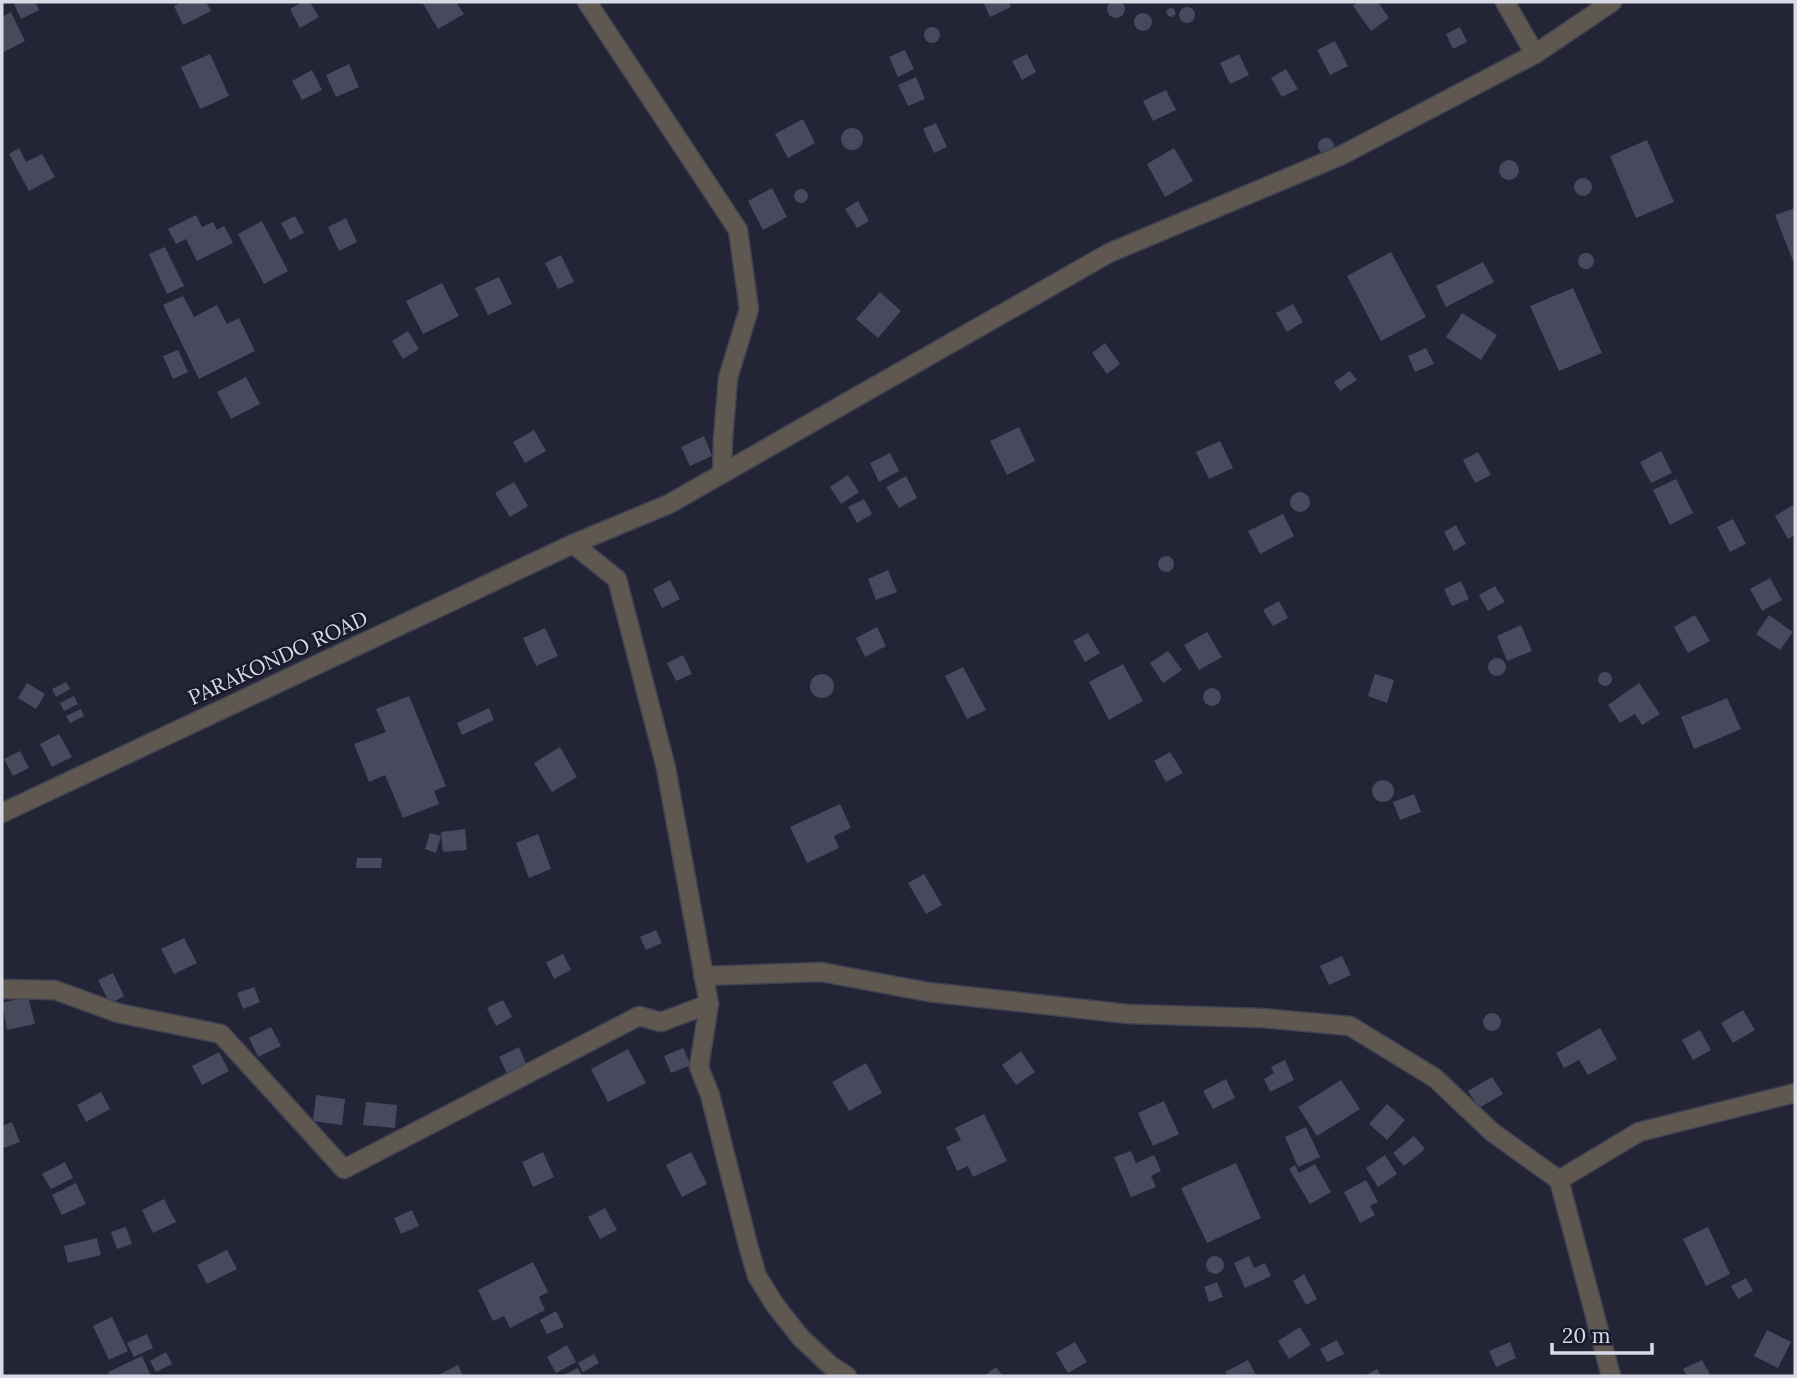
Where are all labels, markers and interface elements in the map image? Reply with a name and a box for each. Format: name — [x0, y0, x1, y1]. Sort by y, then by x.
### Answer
street label: PARAKONDO ROAD — [184, 604, 372, 711]
scale bar — [1552, 1312, 1652, 1356]
text: 20 m — [1562, 1322, 1611, 1349]

